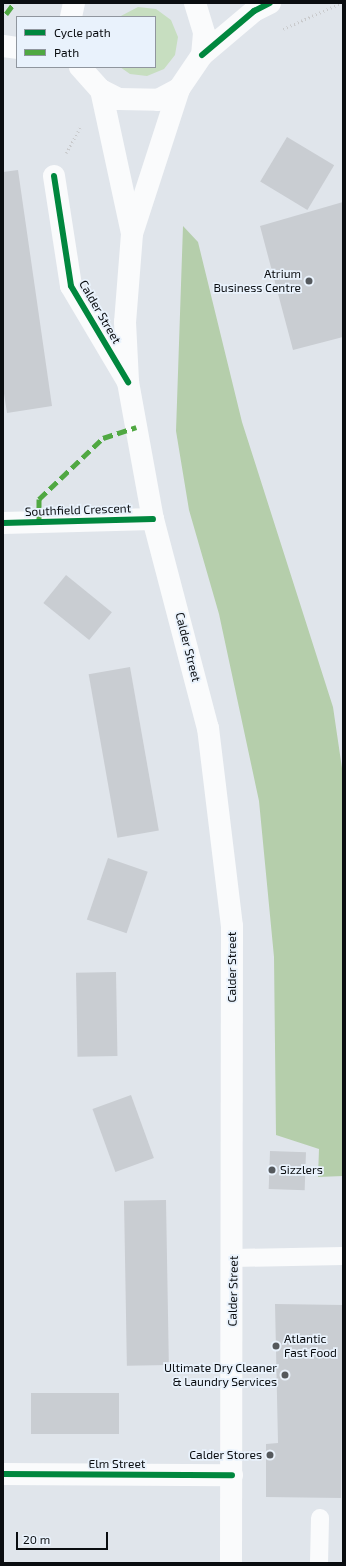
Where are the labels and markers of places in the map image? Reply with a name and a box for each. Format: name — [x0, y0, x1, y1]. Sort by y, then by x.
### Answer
place label: Atrium Business Centre — [213, 267, 301, 295]
marker: Atrium Business Centre — [304, 276, 314, 286]
place label: Sizzlers — [280, 1163, 323, 1177]
marker: Sizzlers — [267, 1165, 277, 1175]
place label: Atlantic Fast Food — [284, 1332, 337, 1360]
marker: Atlantic Fast Food — [271, 1341, 281, 1351]
place label: Ultimate Dry Cleaner & Laundry Services — [164, 1361, 277, 1389]
marker: Ultimate Dry Cleaner & Laundry Services — [280, 1370, 290, 1380]
place label: Calder Stores — [189, 1448, 262, 1462]
marker: Calder Stores — [265, 1450, 275, 1460]

